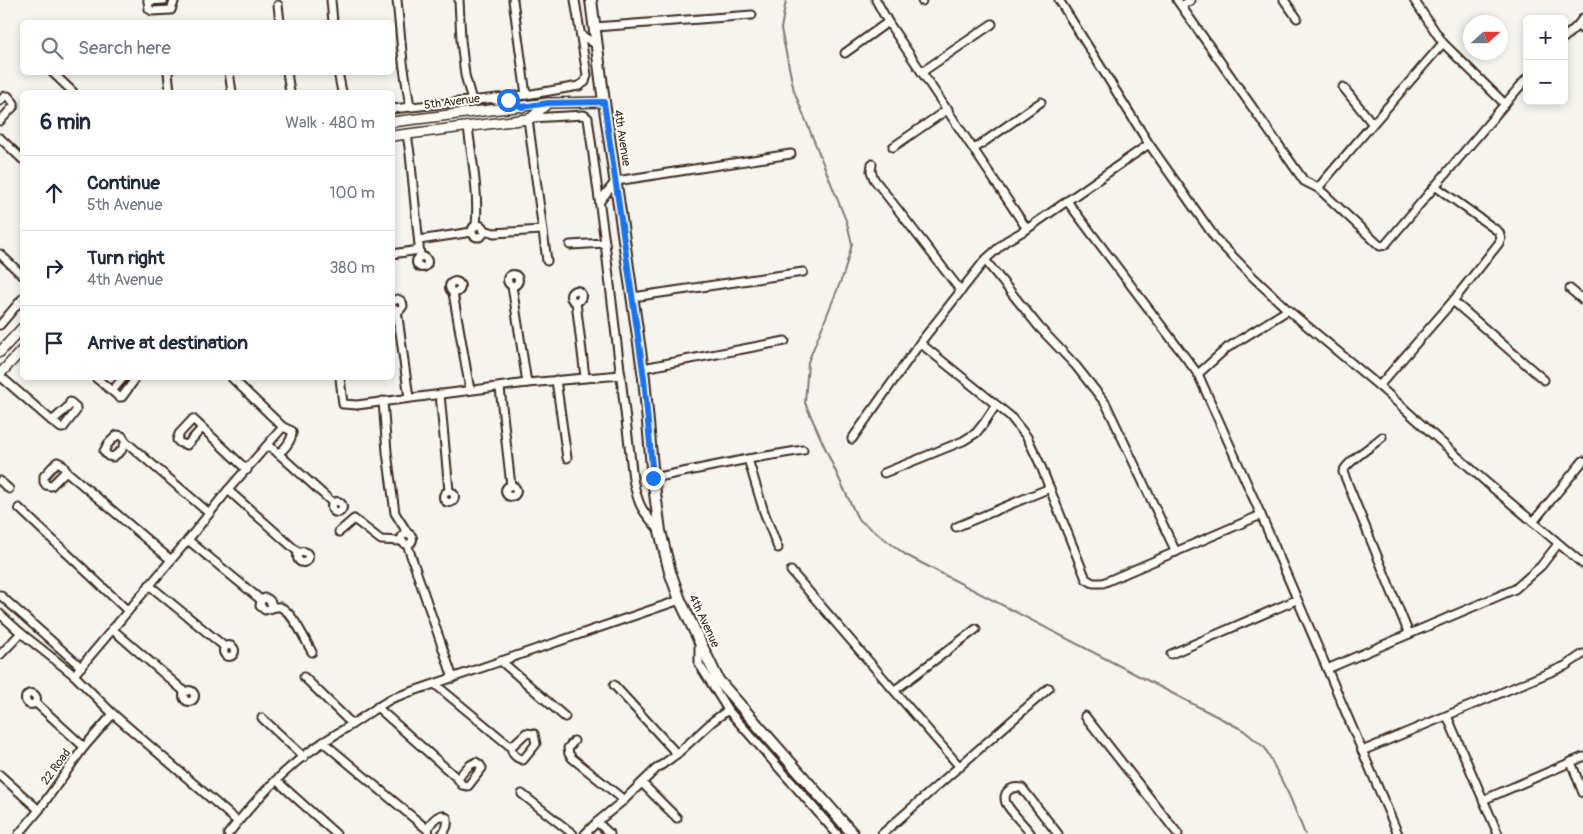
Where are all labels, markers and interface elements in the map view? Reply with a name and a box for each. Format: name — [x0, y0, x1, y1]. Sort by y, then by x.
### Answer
north arrow — [1463, 15, 1508, 60]
map controls — [1523, 15, 1568, 105]
button: + — [1523, 15, 1568, 60]
search box — [20, 20, 395, 75]
icon: search — [38, 34, 66, 62]
text: Search here — [78, 36, 171, 60]
button: − — [1523, 60, 1568, 105]
route start — [497, 89, 520, 112]
street label: 5th Avenue — [423, 91, 481, 113]
text: 6 min — [40, 109, 91, 136]
street label: 4th Avenue — [610, 109, 634, 167]
text: Walk · 480 m — [285, 113, 375, 133]
text: Continue — [87, 171, 160, 195]
icon: ahead — [40, 179, 68, 207]
text: 100 m — [329, 183, 375, 203]
text: 5th Avenue — [87, 195, 162, 215]
text: Turn right — [87, 246, 165, 270]
icon: right — [40, 254, 68, 282]
text: 380 m — [329, 258, 375, 278]
text: 4th Avenue — [87, 270, 163, 290]
icon: arrive — [40, 329, 68, 357]
text: Arrive at destination — [87, 331, 248, 355]
route end — [642, 467, 665, 490]
street label: 4th Avenue — [685, 592, 723, 650]
street label: 22 Road — [38, 746, 74, 788]

